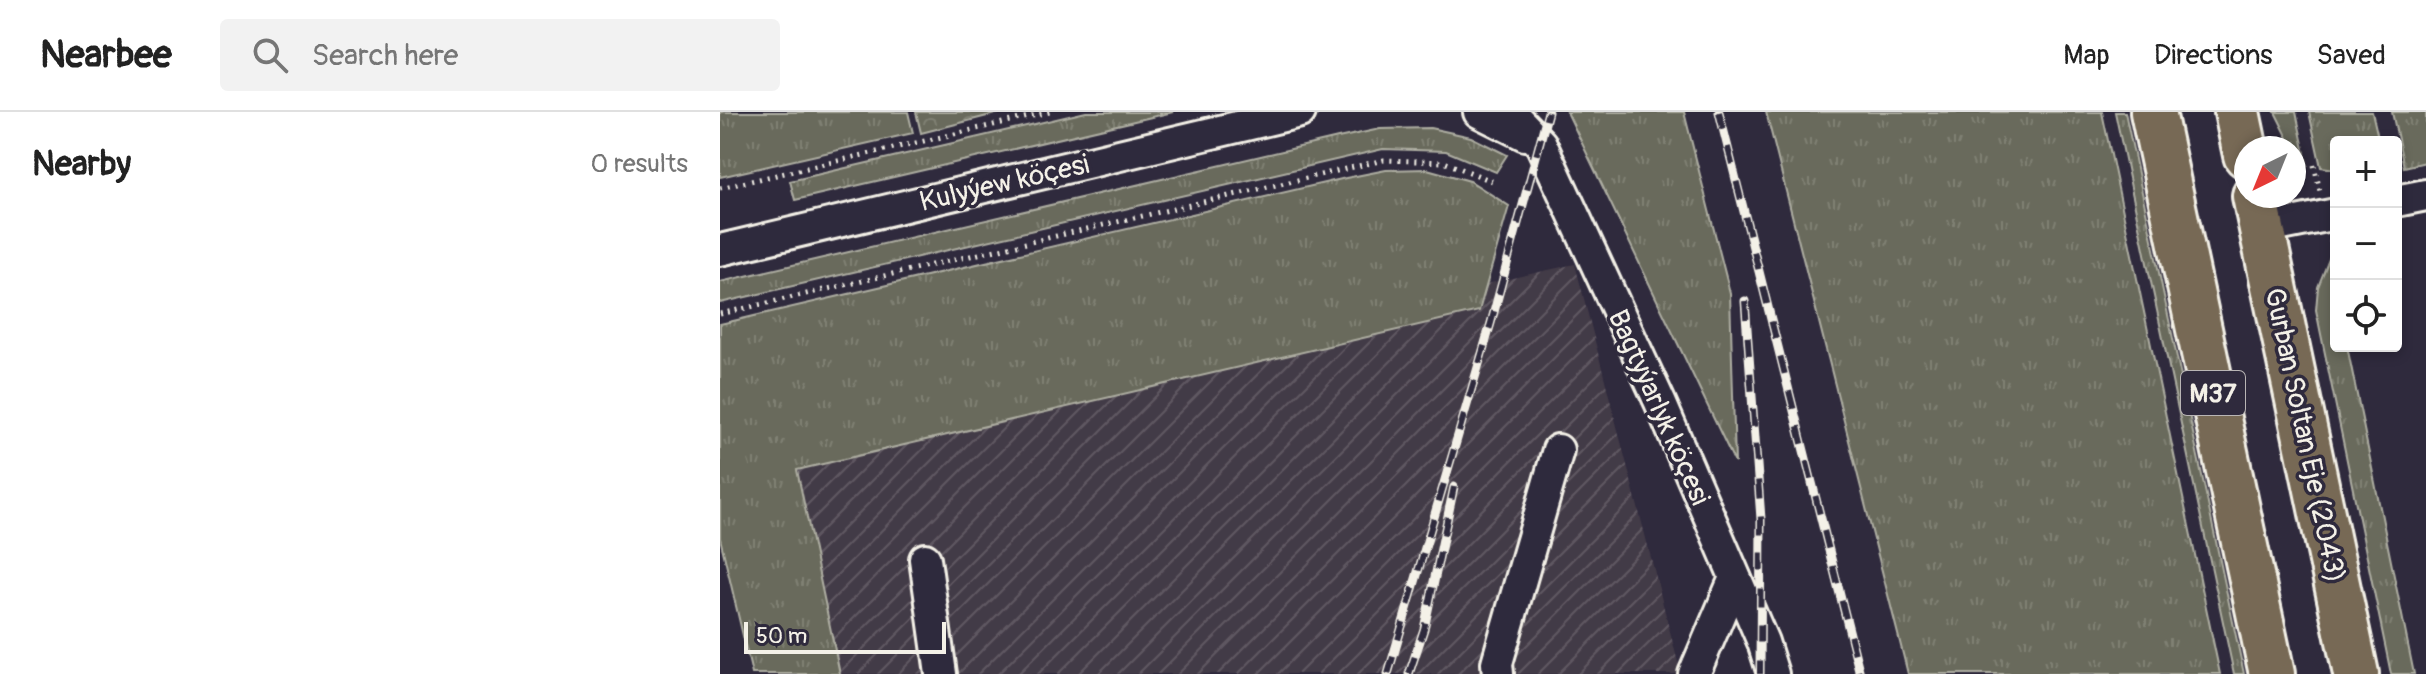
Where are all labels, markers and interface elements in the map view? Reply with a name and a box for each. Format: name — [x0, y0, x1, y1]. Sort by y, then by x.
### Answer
search box — [220, 19, 780, 91]
text: Nearbee — [40, 31, 172, 79]
icon: search — [248, 33, 292, 77]
text: Search here — [312, 37, 458, 74]
text: Map — [2063, 38, 2110, 73]
text: Directions — [2154, 38, 2273, 73]
text: Saved — [2317, 38, 2386, 73]
north arrow — [2234, 136, 2306, 208]
map controls — [2330, 136, 2402, 352]
button: + — [2330, 136, 2402, 208]
text: Nearby — [32, 143, 131, 186]
street label: Kulyýew köçesi — [916, 147, 1093, 220]
text: 0 results — [591, 148, 688, 180]
button: − — [2330, 208, 2402, 280]
button: locate — [2330, 280, 2402, 352]
street label: Gurban Soltan Eje (2043) — [2256, 285, 2353, 586]
street label: Bagtyýarlyk köçesi — [1600, 304, 1717, 511]
road number: M37 — [2181, 371, 2245, 415]
scale bar — [744, 618, 946, 654]
text: 50 m — [756, 622, 807, 650]

